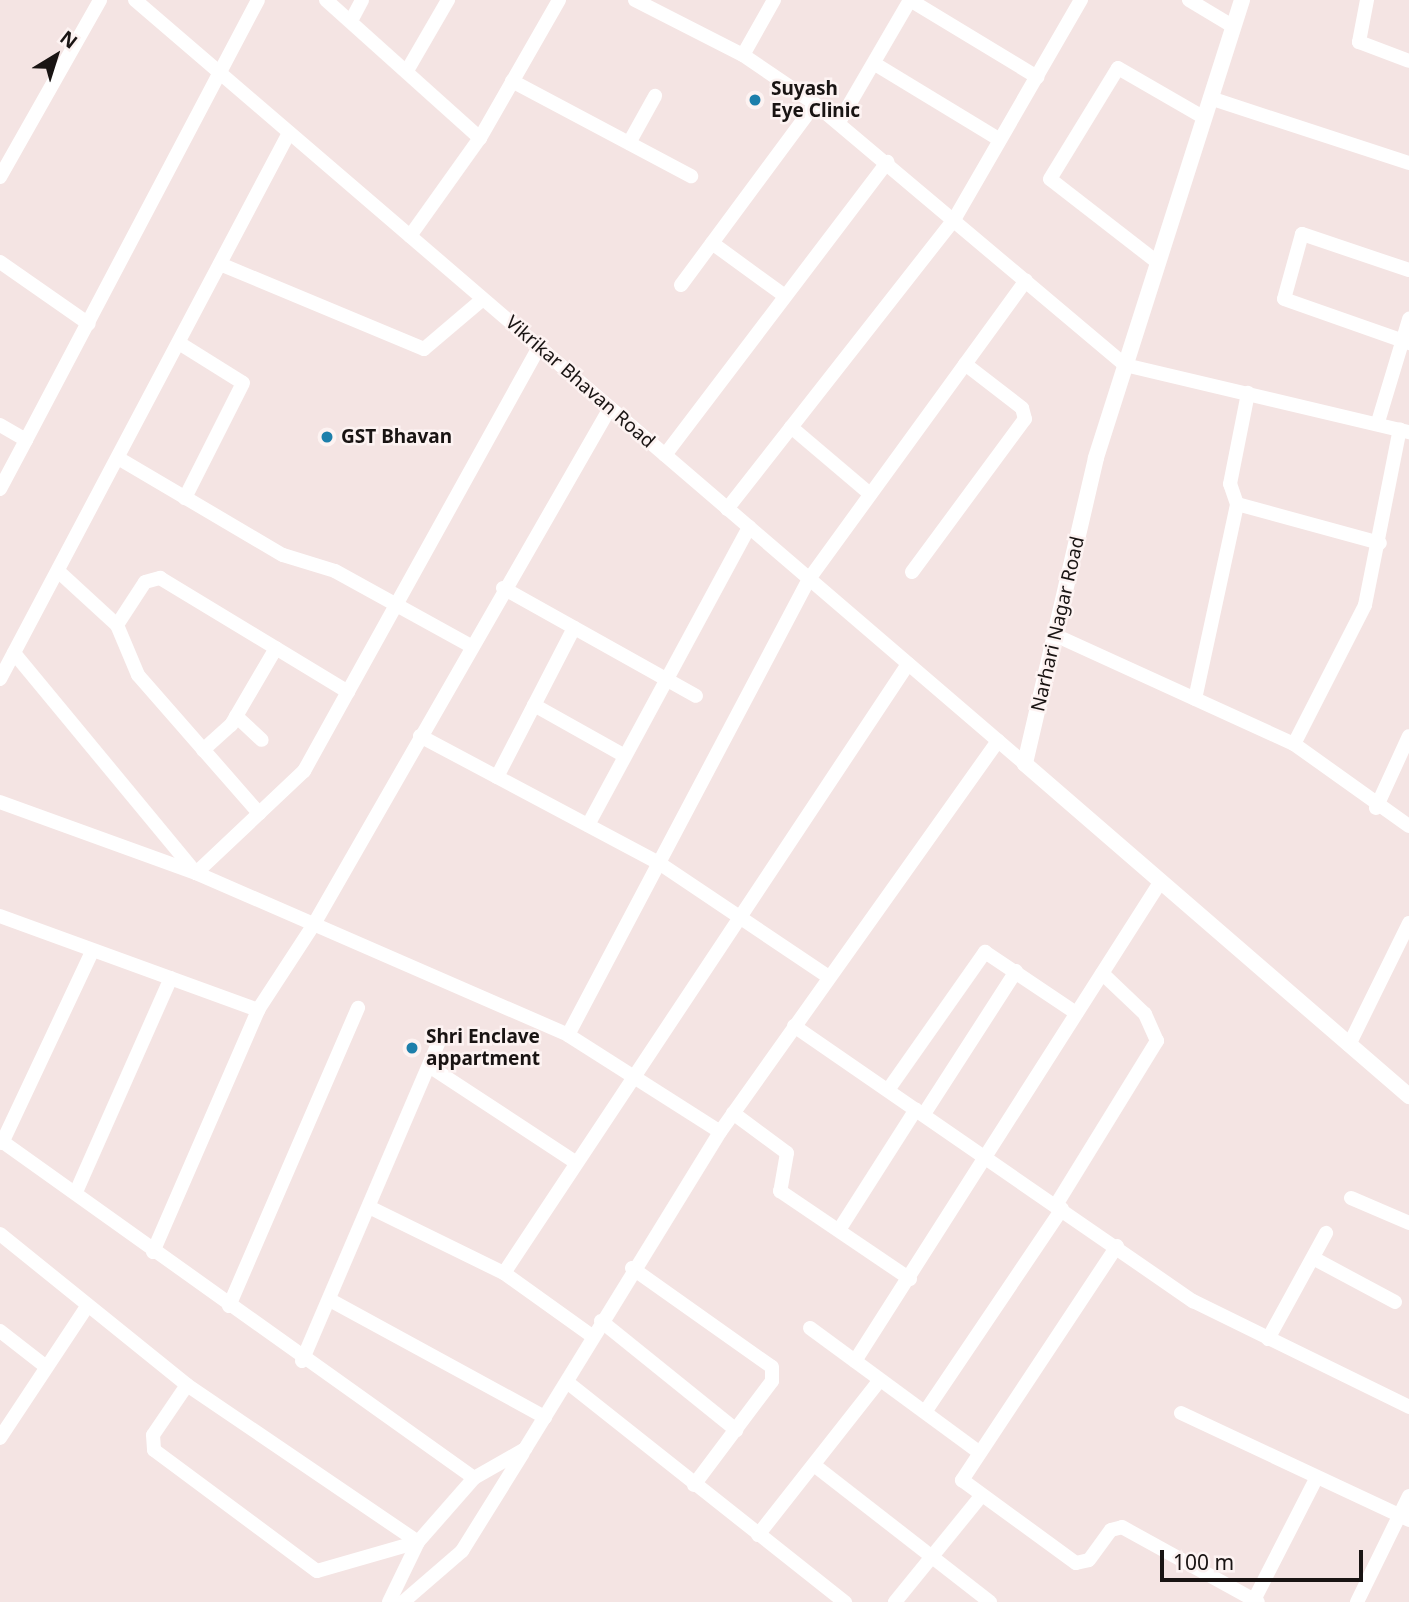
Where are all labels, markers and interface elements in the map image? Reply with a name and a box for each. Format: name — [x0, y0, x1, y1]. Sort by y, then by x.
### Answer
north arrow — [21, 21, 91, 91]
text: N — [55, 24, 83, 54]
place label: Suyash Eye Clinic — [771, 78, 860, 122]
marker: Suyash Eye Clinic — [745, 90, 765, 110]
street label: Vikrikar Bhavan Road — [501, 311, 659, 453]
place label: GST Bhavan — [341, 426, 452, 448]
marker: GST Bhavan — [319, 429, 335, 445]
street label: Narhari Nagar Road — [1027, 534, 1089, 714]
place label: Shri Enclave appartment — [426, 1026, 540, 1070]
marker: Shri Enclave appartment — [404, 1040, 420, 1056]
scale bar — [1164, 1536, 1367, 1580]
text: 100 m — [1173, 1548, 1234, 1576]

